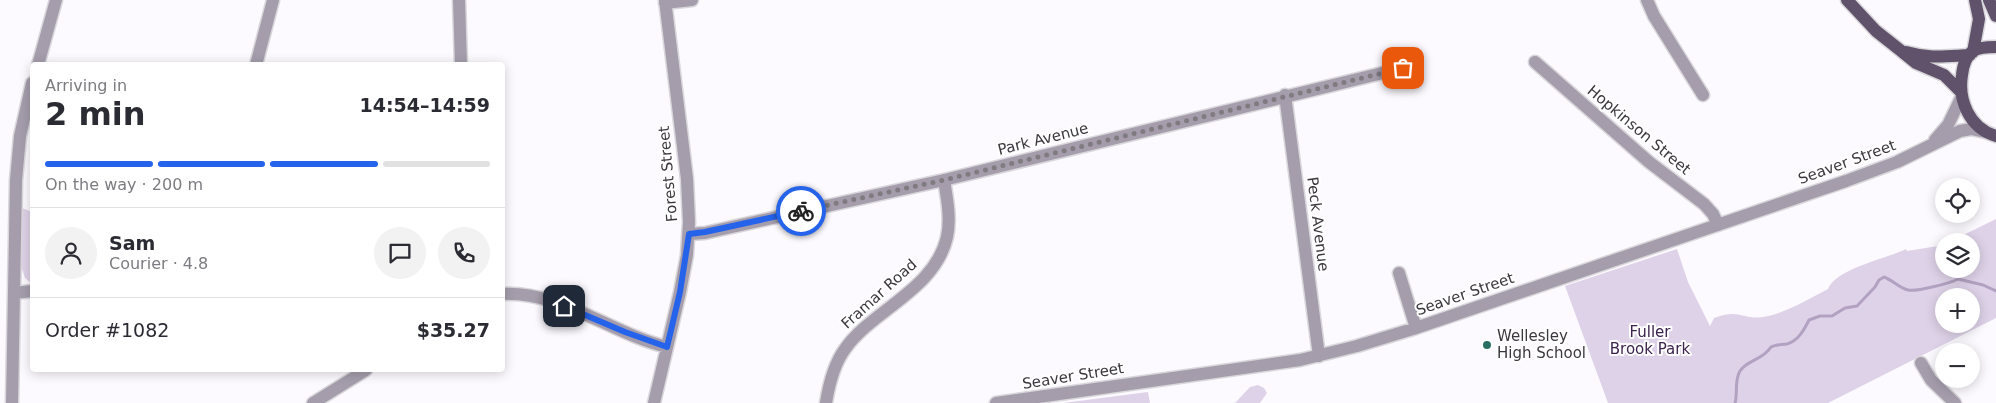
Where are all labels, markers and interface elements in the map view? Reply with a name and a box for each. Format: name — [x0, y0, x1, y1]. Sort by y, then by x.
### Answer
pin — [1382, 47, 1424, 89]
icon: bag — [1389, 54, 1417, 82]
text: Arriving in — [45, 76, 127, 95]
street label: Hopkinson Street — [1584, 82, 1694, 178]
text: 14:54–14:59 — [360, 94, 490, 116]
text: 2 min — [45, 95, 146, 133]
street label: Park Avenue — [996, 119, 1090, 159]
street label: Forest Street — [655, 125, 681, 223]
street label: Seaver Street — [1796, 136, 1898, 188]
text: On the way · 200 m — [45, 175, 203, 194]
street label: Peck Avenue — [1303, 176, 1333, 272]
map controls — [1935, 178, 1980, 388]
button: locate — [1935, 178, 1980, 223]
courier — [776, 186, 826, 236]
icon: bike — [787, 197, 815, 225]
button: person — [45, 227, 97, 279]
button: chat — [374, 227, 426, 279]
button: phone — [438, 227, 490, 279]
text: Sam — [109, 232, 155, 254]
button: layers — [1935, 233, 1980, 278]
text: Courier · 4.8 — [109, 254, 208, 273]
street label: Framar Road — [838, 255, 920, 333]
street label: Seaver Street — [1414, 269, 1517, 319]
pin — [543, 285, 585, 327]
button: + — [1935, 288, 1980, 333]
icon: home — [550, 292, 578, 320]
text: Order #1082 — [45, 319, 169, 341]
text: $35.27 — [417, 319, 490, 341]
park label: Fuller Brook Park — [1610, 323, 1690, 358]
place label: Wellesley High School — [1497, 327, 1586, 362]
marker: Wellesley High School — [1481, 339, 1493, 351]
button: − — [1935, 343, 1980, 388]
street label: Seaver Street — [1021, 359, 1125, 393]

